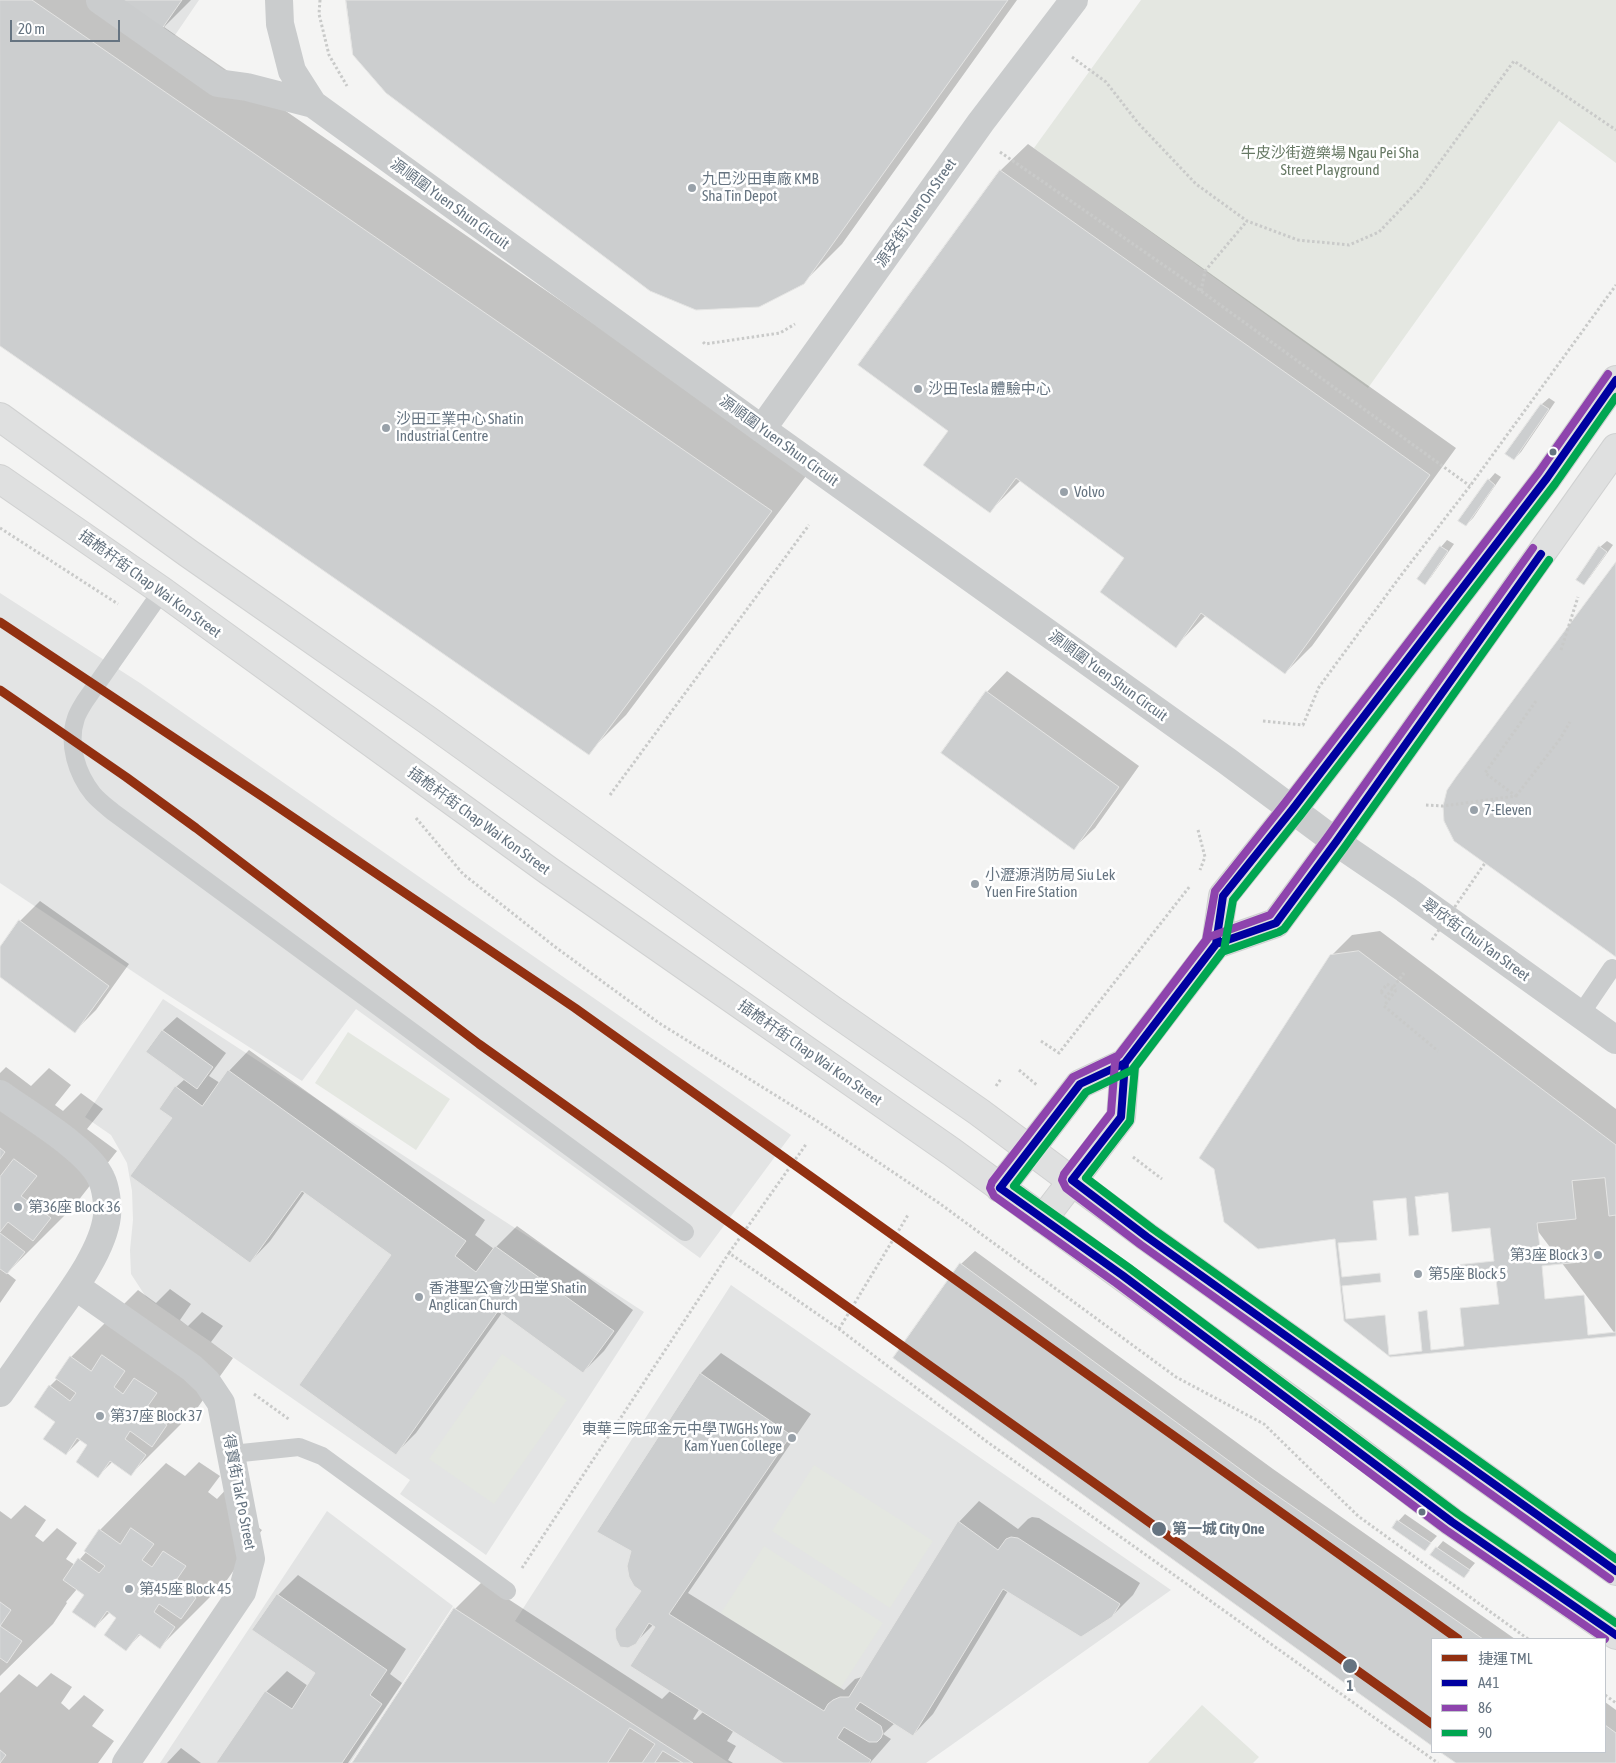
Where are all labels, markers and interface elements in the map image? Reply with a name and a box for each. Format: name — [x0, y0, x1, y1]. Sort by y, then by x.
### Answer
scale bar — [12, 10, 122, 42]
text: 20 m — [18, 20, 45, 37]
park label: 牛皮沙街遊樂場 Ngau Pei Sha Street Playground — [1241, 144, 1419, 179]
street label: 源順圍 Yuen Shun Circuit — [387, 155, 513, 253]
street label: 源安街 Yuen On Street — [872, 155, 960, 271]
place label: 九巴沙田車廠 KMB Sha Tin Depot — [702, 170, 819, 205]
marker: 九巴沙田車廠 KMB Sha Tin Depot — [686, 182, 698, 194]
place label: 沙田 Tesla 體驗中心 — [928, 380, 1051, 398]
marker: 沙田 Tesla 體驗中心 — [912, 383, 924, 395]
street label: 源順圍 Yuen Shun Circuit — [716, 392, 842, 490]
place label: 沙田工業中心 Shatin Industrial Centre — [396, 410, 524, 445]
marker: 沙田工業中心 Shatin Industrial Centre — [380, 422, 392, 434]
unlabelled marker — [1548, 447, 1558, 457]
place label: Volvo — [1074, 483, 1105, 501]
marker: Volvo — [1058, 486, 1070, 498]
street label: 插桅杆街 Chap Wai Kon Street — [75, 526, 225, 642]
street label: 源順圍 Yuen Shun Circuit — [1045, 627, 1171, 725]
street label: 插桅杆街 Chap Wai Kon Street — [404, 763, 554, 879]
place label: 7-Eleven — [1484, 801, 1532, 819]
marker: 7-Eleven — [1468, 804, 1480, 816]
place label: 小瀝源消防局 Siu Lek Yuen Fire Station — [985, 866, 1115, 901]
marker: 小瀝源消防局 Siu Lek Yuen Fire Station — [969, 878, 981, 890]
street label: 翠欣街 Chui Yan Street — [1419, 895, 1533, 985]
street label: 插桅杆街 Chap Wai Kon Street — [735, 996, 885, 1110]
place label: 第36座 Block 36 — [28, 1198, 120, 1216]
marker: 第36座 Block 36 — [12, 1201, 24, 1213]
place label: 第3座 Block 3 — [1510, 1246, 1588, 1264]
marker: 第3座 Block 3 — [1592, 1249, 1604, 1261]
place label: 第5座 Block 5 — [1428, 1265, 1506, 1283]
marker: 第5座 Block 5 — [1412, 1268, 1424, 1280]
place label: 香港聖公會沙田堂 Shatin Anglican Church — [429, 1279, 587, 1314]
marker: 香港聖公會沙田堂 Shatin Anglican Church — [413, 1291, 425, 1303]
place label: 第37座 Block 37 — [110, 1407, 202, 1425]
marker: 第37座 Block 37 — [94, 1410, 106, 1422]
place label: 東華三院邱金元中學 TWGHs Yow Kam Yuen College — [582, 1420, 782, 1455]
marker: 東華三院邱金元中學 TWGHs Yow Kam Yuen College — [786, 1432, 798, 1444]
street label: 得寶街 Tak Po Street — [219, 1433, 259, 1551]
unlabelled marker — [1417, 1507, 1427, 1517]
marker: 第一城 City One — [1150, 1520, 1168, 1538]
place label: 第一城 City One — [1172, 1520, 1265, 1538]
place label: 第45座 Block 45 — [139, 1580, 231, 1598]
marker: 第45座 Block 45 — [123, 1583, 135, 1595]
legend — [1431, 1638, 1606, 1753]
text: 捷運 TML — [1478, 1650, 1533, 1667]
marker: 1 — [1341, 1657, 1359, 1675]
text: A41 — [1478, 1674, 1499, 1691]
place label: 1 — [1346, 1677, 1354, 1695]
text: 86 — [1478, 1699, 1492, 1716]
text: 90 — [1478, 1724, 1492, 1741]

